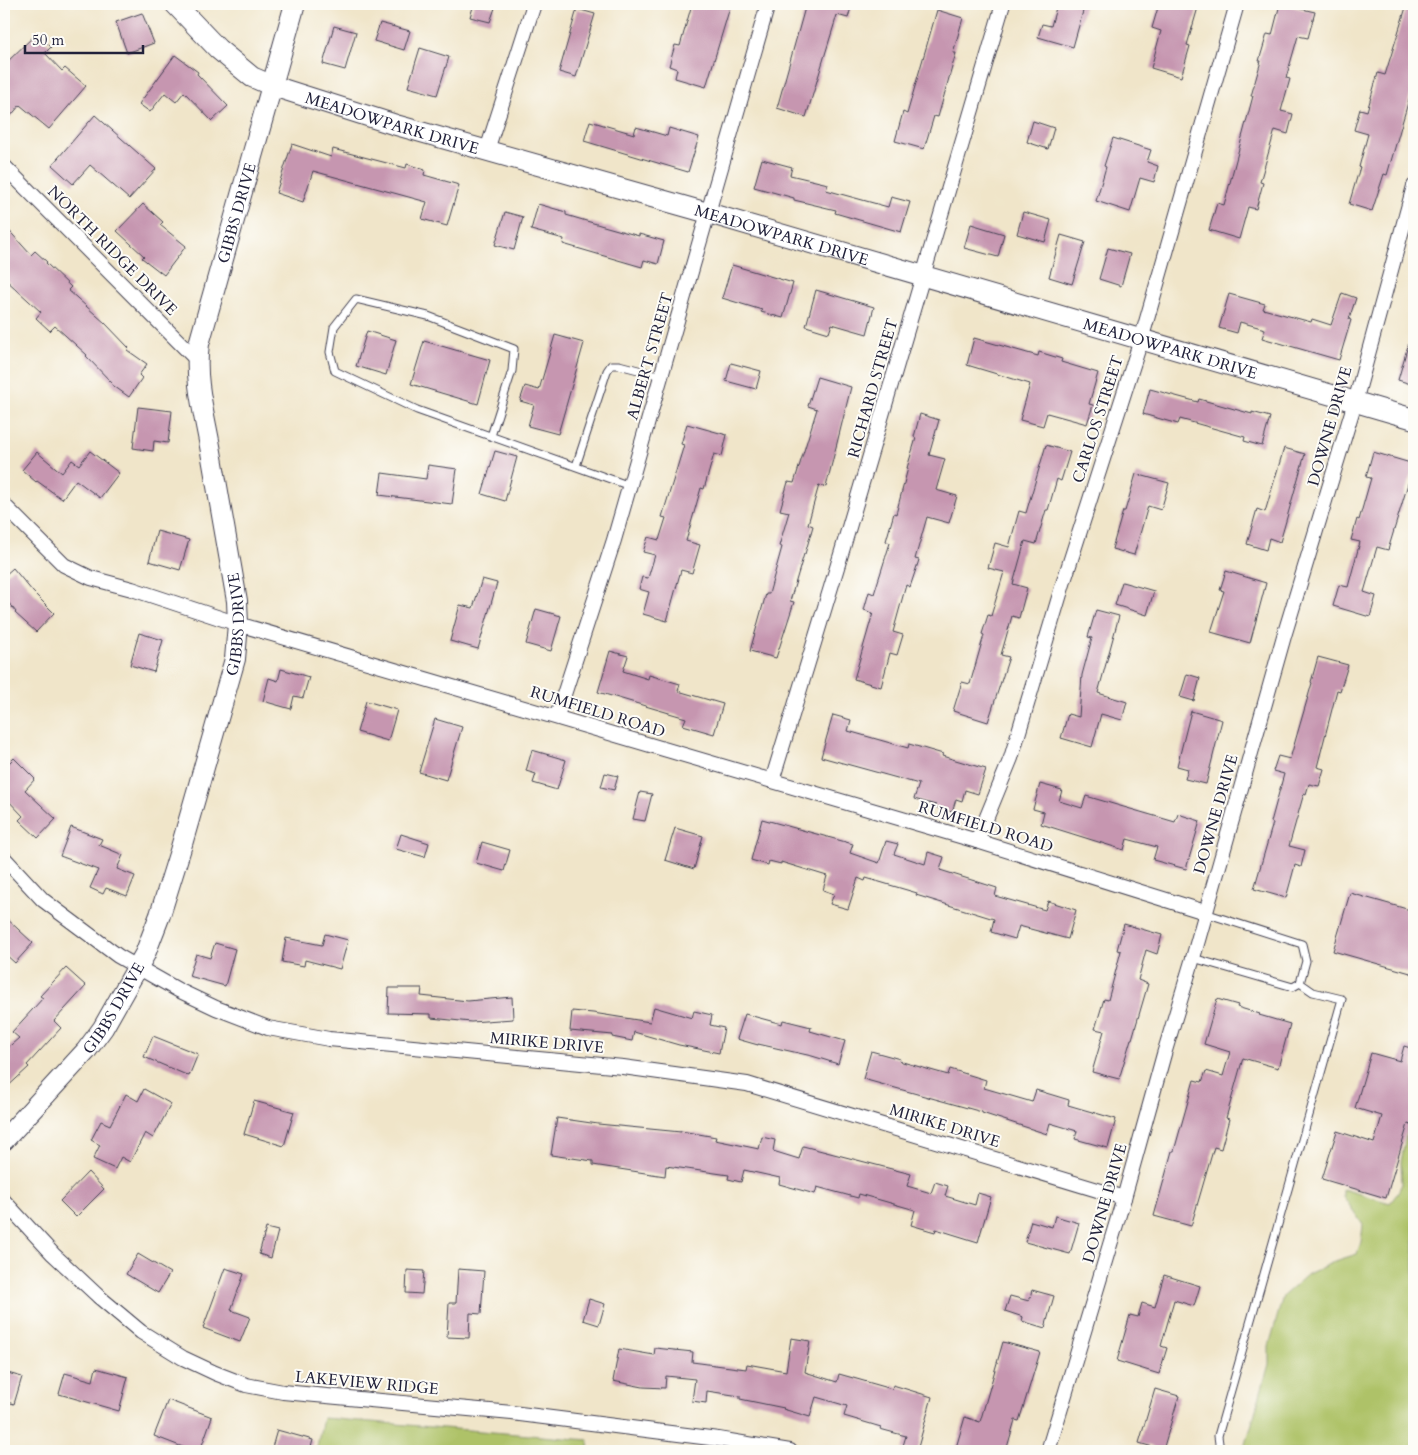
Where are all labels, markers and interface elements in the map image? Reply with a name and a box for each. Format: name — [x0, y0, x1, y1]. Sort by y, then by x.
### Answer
scale bar — [25, 22, 142, 54]
text: 50 m — [32, 30, 64, 50]
street label: MEADOWPARK DRIVE — [303, 87, 482, 160]
street label: GIBBS DRIVE — [212, 160, 262, 266]
street label: NORTH RIDGE DRIVE — [42, 181, 182, 321]
street label: MEADOWPARK DRIVE — [692, 200, 871, 271]
street label: ALBERT STREET — [621, 290, 679, 422]
street label: MEADOWPARK DRIVE — [1081, 313, 1260, 385]
street label: RICHARD STREET — [843, 316, 903, 461]
street label: CARLOS STREET — [1067, 352, 1129, 486]
street label: DOWNE DRIVE — [1302, 364, 1358, 489]
street label: GIBBS DRIVE — [221, 571, 250, 679]
street label: RUMFIELD ROAD — [528, 681, 668, 743]
street label: DOWNE DRIVE — [1188, 752, 1244, 877]
street label: RUMFIELD ROAD — [916, 796, 1056, 858]
street label: GIBBS DRIVE — [78, 959, 150, 1059]
street label: MIRIKE DRIVE — [489, 1027, 605, 1059]
street label: MIRIKE DRIVE — [887, 1099, 1003, 1153]
street label: DOWNE DRIVE — [1077, 1141, 1133, 1266]
street label: LAKEVIEW RIDGE — [294, 1366, 440, 1400]

